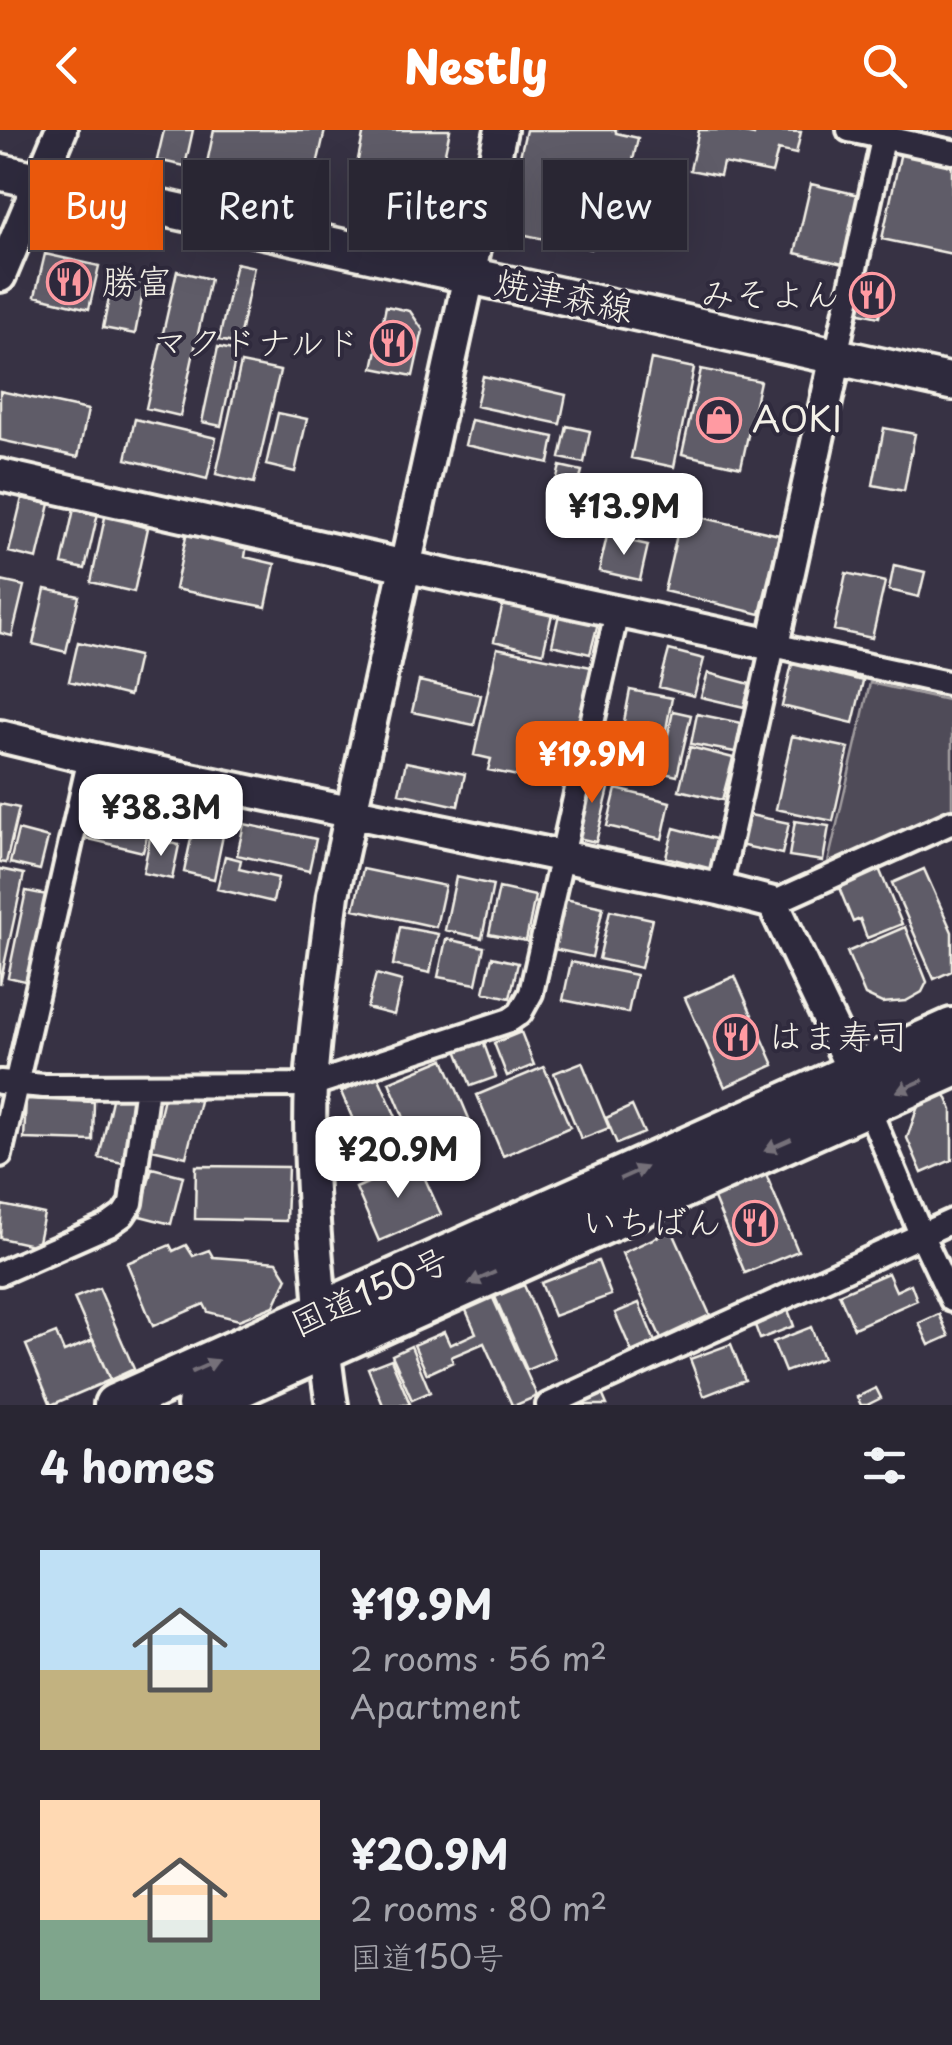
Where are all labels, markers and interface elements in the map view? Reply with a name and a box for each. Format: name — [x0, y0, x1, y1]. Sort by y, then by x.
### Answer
text: Nestly — [404, 31, 548, 99]
icon: back — [40, 38, 95, 93]
icon: search — [857, 38, 912, 93]
chip: Buy — [30, 160, 163, 250]
chip: Rent — [183, 160, 329, 250]
chip: Filters — [349, 160, 523, 250]
chip: New — [543, 160, 687, 250]
place label: 勝富 — [102, 253, 172, 306]
street label: 焼津森線 — [491, 253, 639, 334]
restaurant icon: 勝富 — [46, 259, 92, 305]
place label: みそよん — [700, 266, 840, 319]
restaurant icon: みそよん — [849, 272, 895, 318]
place label: マクドナルド — [153, 314, 360, 367]
restaurant icon: マクドナルド — [370, 320, 416, 366]
place label: AOKI — [752, 391, 842, 444]
shop icon: AOKI — [696, 397, 742, 443]
pin: ¥13.9M — [543, 473, 705, 558]
text: ¥13.9M — [568, 481, 680, 529]
pin: ¥19.9M — [511, 721, 673, 806]
text: ¥19.9M — [538, 729, 646, 777]
pin: ¥38.3M — [80, 774, 242, 859]
text: ¥38.3M — [101, 782, 221, 830]
place label: はま寿司 — [768, 1008, 908, 1061]
restaurant icon: はま寿司 — [713, 1014, 759, 1060]
one-way arrow — [895, 1078, 925, 1094]
pin: ¥20.9M — [317, 1116, 479, 1201]
text: ¥20.9M — [338, 1124, 459, 1172]
one-way arrow — [763, 1137, 793, 1153]
one-way arrow — [619, 1164, 648, 1181]
place label: いちばん — [582, 1194, 722, 1247]
restaurant icon: いちばん — [732, 1200, 778, 1246]
street label: 国道150号 — [281, 1231, 457, 1348]
one-way arrow — [467, 1270, 497, 1286]
one-way arrow — [191, 1357, 220, 1374]
text: 4 homes — [40, 1434, 215, 1497]
icon: filters — [857, 1438, 912, 1493]
text: ¥19.9M — [350, 1571, 493, 1634]
icon: home — [120, 1590, 240, 1710]
text: 2 rooms · 56 m² — [350, 1634, 607, 1682]
text: Apartment — [350, 1682, 521, 1730]
text: ¥20.9M — [350, 1821, 509, 1884]
icon: home — [120, 1840, 240, 1960]
text: 2 rooms · 80 m² — [350, 1884, 607, 1932]
text: 国道150号 — [350, 1932, 504, 1980]

